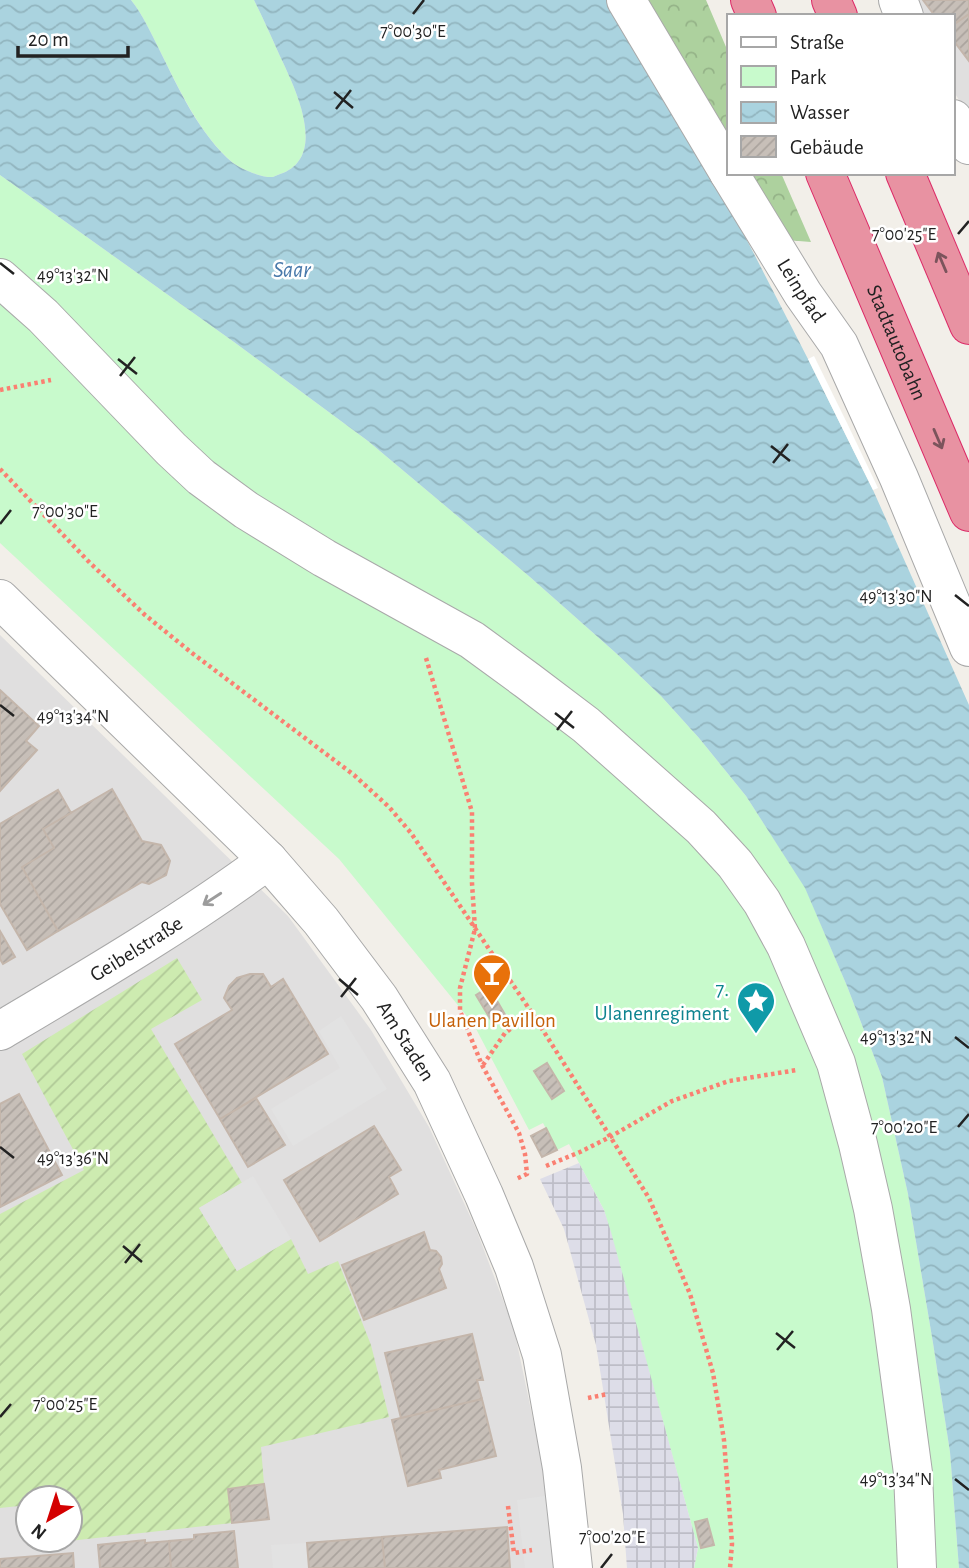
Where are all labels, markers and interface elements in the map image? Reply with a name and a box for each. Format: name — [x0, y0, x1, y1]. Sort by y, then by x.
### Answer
scale bar — [18, 14, 128, 58]
legend — [727, 14, 955, 175]
text: 7°00'30"E — [380, 23, 446, 41]
text: 20 m — [28, 29, 69, 50]
text: Straße — [790, 32, 844, 53]
text: Park — [790, 67, 827, 88]
text: Wasser — [790, 102, 850, 123]
text: Gebäude — [790, 137, 864, 158]
text: 7°00'25"E — [872, 226, 936, 244]
one-way arrow — [935, 251, 948, 273]
street label: Leinpfad — [773, 255, 830, 326]
water label: Saar — [273, 259, 311, 282]
text: 49°13'32"N — [37, 267, 109, 285]
street label: Stadtautobahn — [863, 282, 930, 403]
one-way arrow — [932, 428, 945, 449]
text: 7°00'30"E — [32, 503, 98, 521]
text: 49°13'30"N — [859, 588, 933, 606]
text: 49°13'34"N — [37, 708, 109, 726]
one-way arrow — [203, 892, 223, 906]
street label: Geibelstraße — [86, 912, 186, 986]
bar icon: Ulanen Pavillon — [471, 952, 513, 1007]
place label: 7. Ulanenregiment — [594, 979, 729, 1024]
place icon: 7. Ulanenregiment — [735, 980, 777, 1035]
street label: Am Staden — [373, 998, 439, 1085]
place label: Ulanen Pavillon — [428, 1010, 556, 1031]
text: 49°13'32"N — [860, 1029, 932, 1047]
text: 7°00'20"E — [871, 1119, 937, 1137]
text: 49°13'36"N — [37, 1150, 109, 1168]
text: 7°00'25"E — [33, 1396, 97, 1414]
text: 49°13'34"N — [860, 1471, 932, 1489]
north arrow — [14, 1484, 84, 1554]
text: N — [28, 1520, 50, 1543]
text: 7°00'20"E — [579, 1529, 645, 1547]

